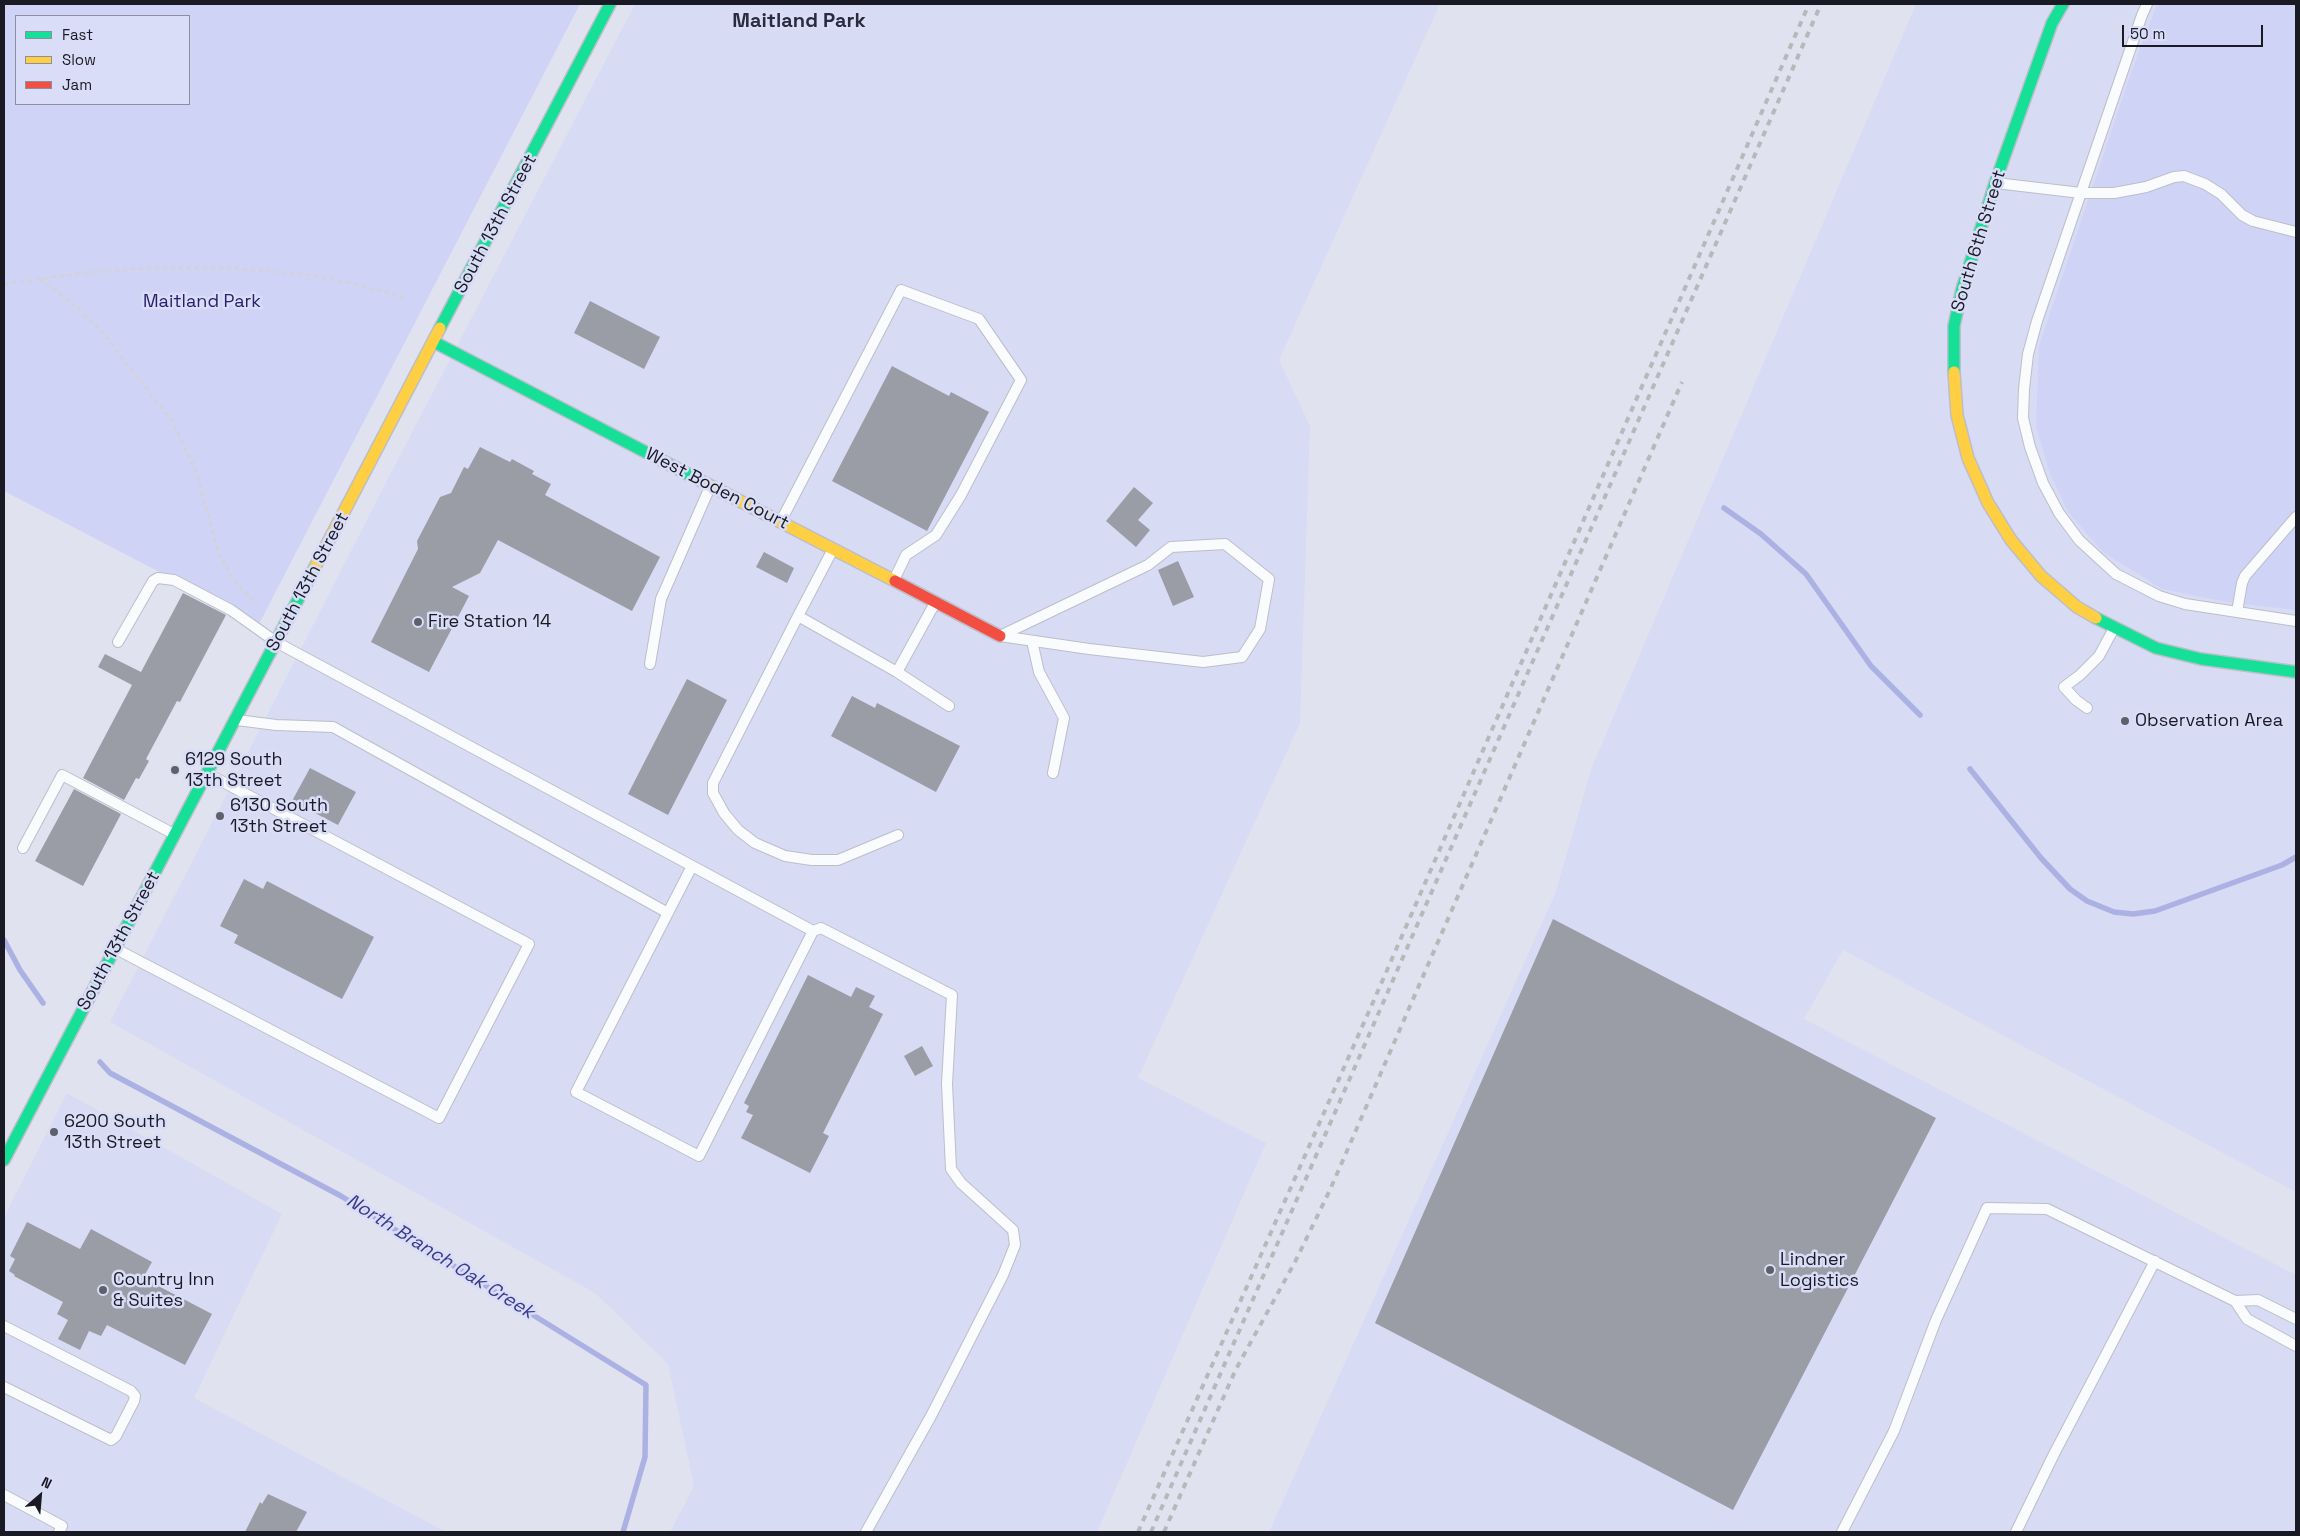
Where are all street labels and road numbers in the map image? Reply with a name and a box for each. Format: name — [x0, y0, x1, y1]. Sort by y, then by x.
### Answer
street label: South 13th Street — [450, 151, 542, 297]
street label: South 6th Street — [1947, 168, 2011, 314]
street label: West Boden Court — [642, 444, 792, 534]
street label: South 13th Street — [262, 509, 354, 655]
street label: South 13th Street — [73, 868, 165, 1014]

